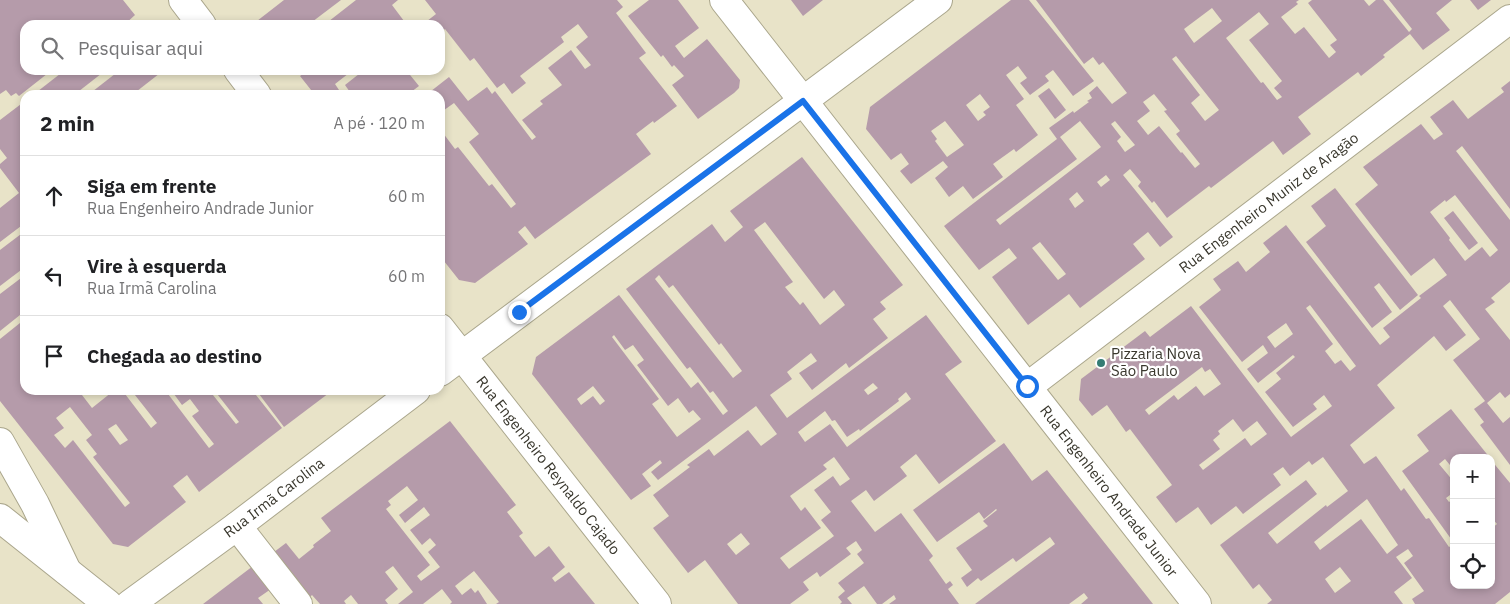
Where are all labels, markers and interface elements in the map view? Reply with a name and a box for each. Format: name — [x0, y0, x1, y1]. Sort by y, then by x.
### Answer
search box — [20, 20, 445, 75]
icon: search — [38, 34, 66, 62]
text: Pesquisar aqui — [78, 36, 203, 60]
text: 2 min — [40, 109, 95, 137]
text: A pé · 120 m — [334, 113, 425, 133]
street label: Rua Engenheiro Muniz de Aragão — [1175, 128, 1362, 277]
text: Siga em frente — [87, 174, 217, 198]
icon: ahead — [40, 182, 68, 210]
text: 60 m — [388, 186, 425, 206]
text: Rua Engenheiro Andrade Junior — [87, 198, 314, 218]
text: Vire à esquerda — [87, 254, 227, 278]
icon: left — [40, 262, 68, 290]
text: 60 m — [388, 266, 425, 286]
text: Rua Irmã Carolina — [87, 278, 216, 298]
route end — [508, 301, 531, 324]
icon: arrive — [40, 342, 68, 370]
text: Chegada ao destino — [87, 344, 262, 368]
place label: Pizzaria Nova São Paulo — [1111, 344, 1201, 380]
marker: Pizzaria Nova São Paulo — [1095, 357, 1107, 369]
street label: Rua Engenheiro Reynaldo Cajado — [472, 372, 625, 558]
route start — [1016, 375, 1039, 398]
street label: Rua Engenheiro Andrade Junior — [1036, 401, 1182, 581]
street label: Rua Irmã Carolina — [220, 453, 328, 542]
map controls — [1450, 454, 1495, 589]
button: + — [1450, 454, 1495, 499]
button: − — [1450, 499, 1495, 544]
button: locate — [1450, 544, 1495, 589]

